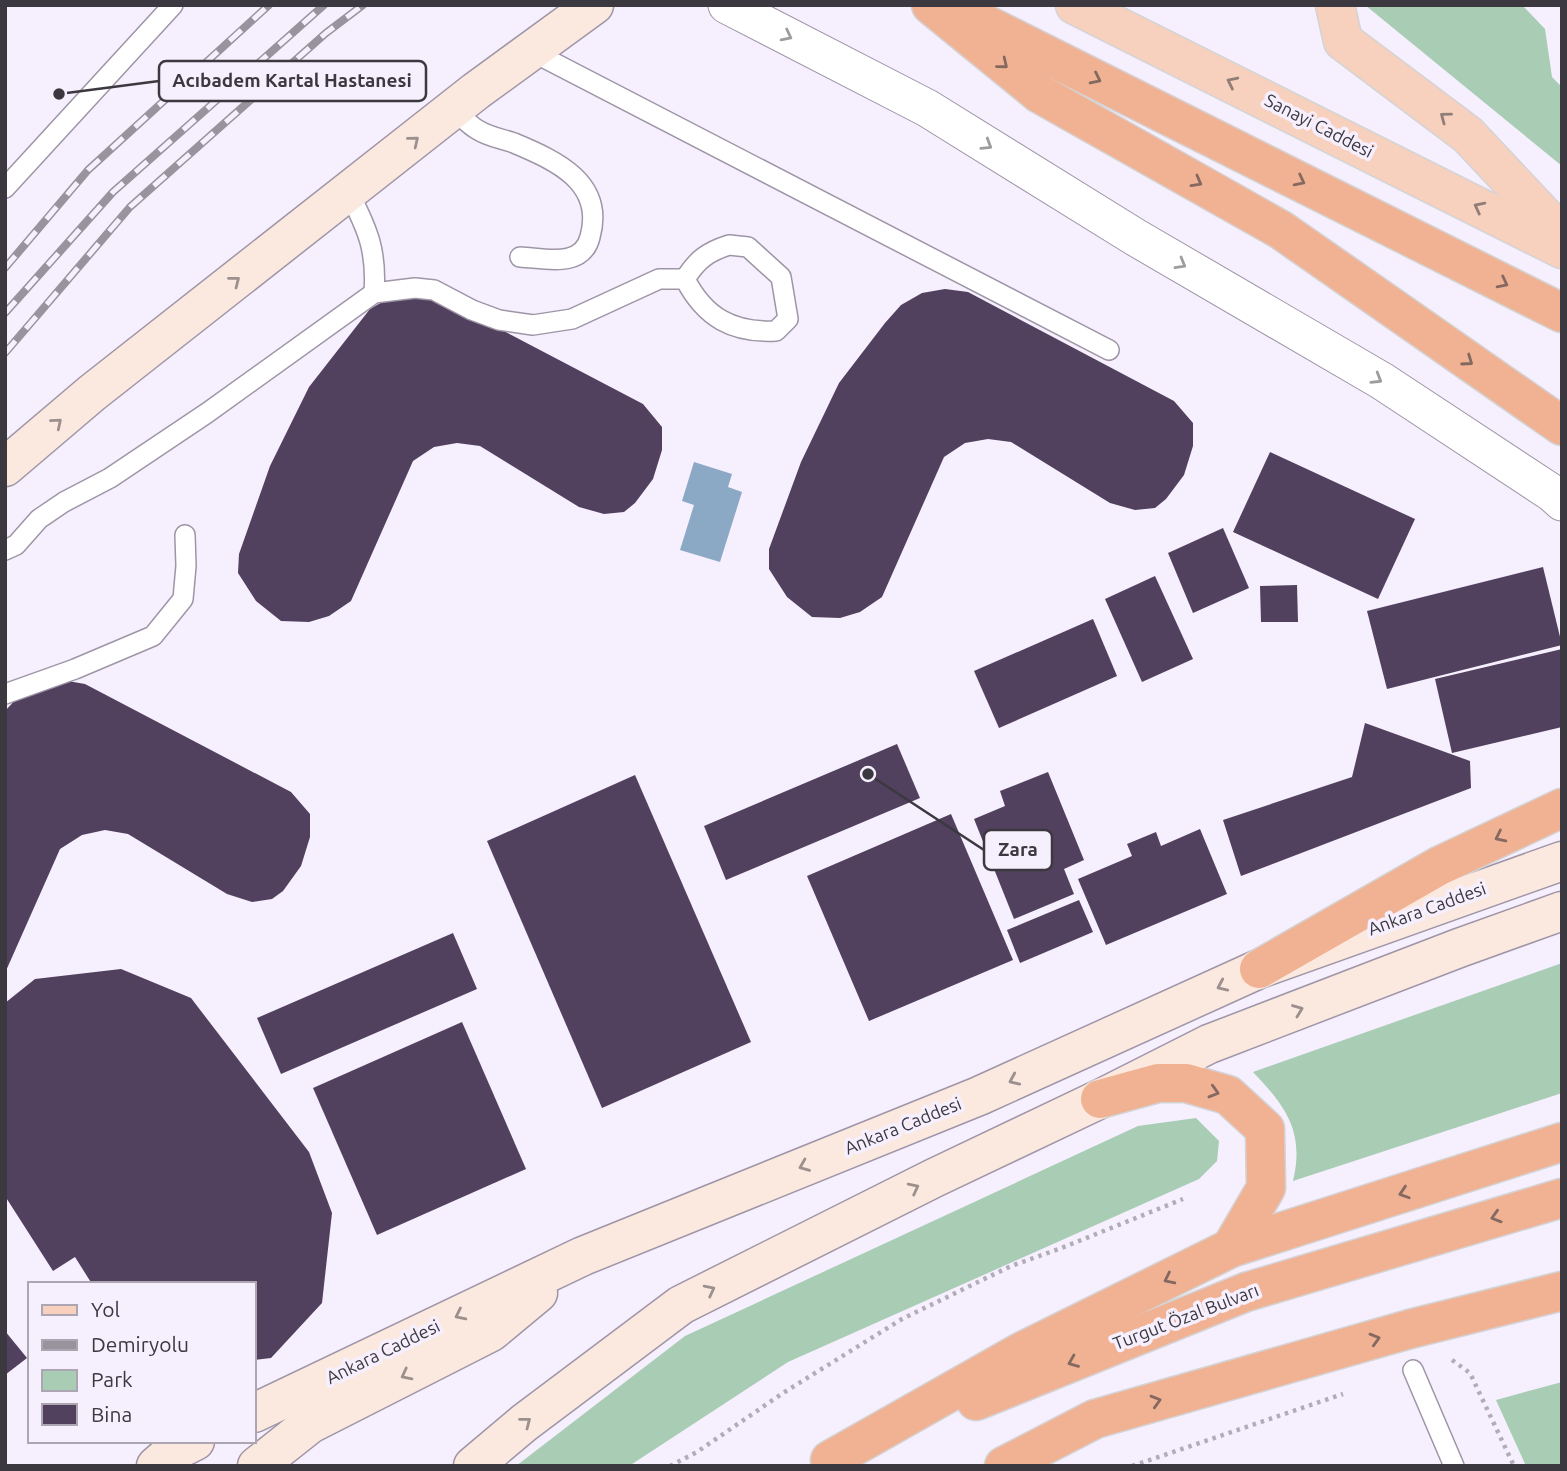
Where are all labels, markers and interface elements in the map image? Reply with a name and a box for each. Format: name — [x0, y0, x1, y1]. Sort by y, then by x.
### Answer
one-way arrow — [780, 28, 792, 42]
one-way arrow — [996, 55, 1008, 68]
callout: Acıbadem Kartal Hastanesi — [159, 61, 426, 101]
text: Acıbadem Kartal Hastanesi — [172, 69, 412, 91]
one-way arrow — [1089, 71, 1101, 85]
one-way arrow — [1227, 77, 1239, 91]
street label: Sanayi Caddesi — [1262, 89, 1377, 161]
one-way arrow — [1440, 113, 1453, 126]
one-way arrow — [407, 136, 419, 149]
one-way arrow — [979, 137, 992, 150]
one-way arrow — [1292, 172, 1305, 186]
one-way arrow — [1190, 174, 1202, 187]
one-way arrow — [1474, 201, 1486, 215]
one-way arrow — [1174, 256, 1186, 269]
one-way arrow — [1496, 275, 1508, 289]
one-way arrow — [228, 277, 240, 290]
one-way arrow — [1460, 353, 1473, 366]
one-way arrow — [1370, 370, 1383, 383]
one-way arrow — [49, 419, 62, 431]
one-way arrow — [1495, 829, 1507, 843]
callout: Zara — [984, 830, 1052, 870]
text: Zara — [998, 838, 1038, 860]
street label: Ankara Caddesi — [1365, 877, 1488, 939]
one-way arrow — [1216, 978, 1229, 992]
one-way arrow — [1291, 1004, 1303, 1018]
one-way arrow — [1009, 1071, 1022, 1085]
one-way arrow — [1208, 1083, 1220, 1098]
street label: Ankara Caddesi — [841, 1093, 964, 1158]
one-way arrow — [799, 1158, 811, 1172]
one-way arrow — [907, 1182, 919, 1196]
one-way arrow — [1398, 1184, 1410, 1199]
one-way arrow — [1491, 1209, 1503, 1224]
one-way arrow — [1164, 1270, 1176, 1284]
street label: Turgut Özal Bulvarı — [1110, 1279, 1261, 1353]
legend — [28, 1282, 256, 1443]
one-way arrow — [703, 1284, 715, 1298]
text: Yol — [91, 1297, 120, 1321]
one-way arrow — [455, 1306, 467, 1320]
street label: Ankara Caddesi — [322, 1315, 443, 1387]
text: Demiryolu — [91, 1332, 189, 1356]
one-way arrow — [1369, 1332, 1381, 1347]
one-way arrow — [1067, 1353, 1079, 1367]
text: Park — [91, 1367, 133, 1391]
one-way arrow — [401, 1367, 413, 1381]
one-way arrow — [1150, 1395, 1162, 1410]
text: Bina — [91, 1402, 132, 1426]
one-way arrow — [518, 1417, 530, 1430]

